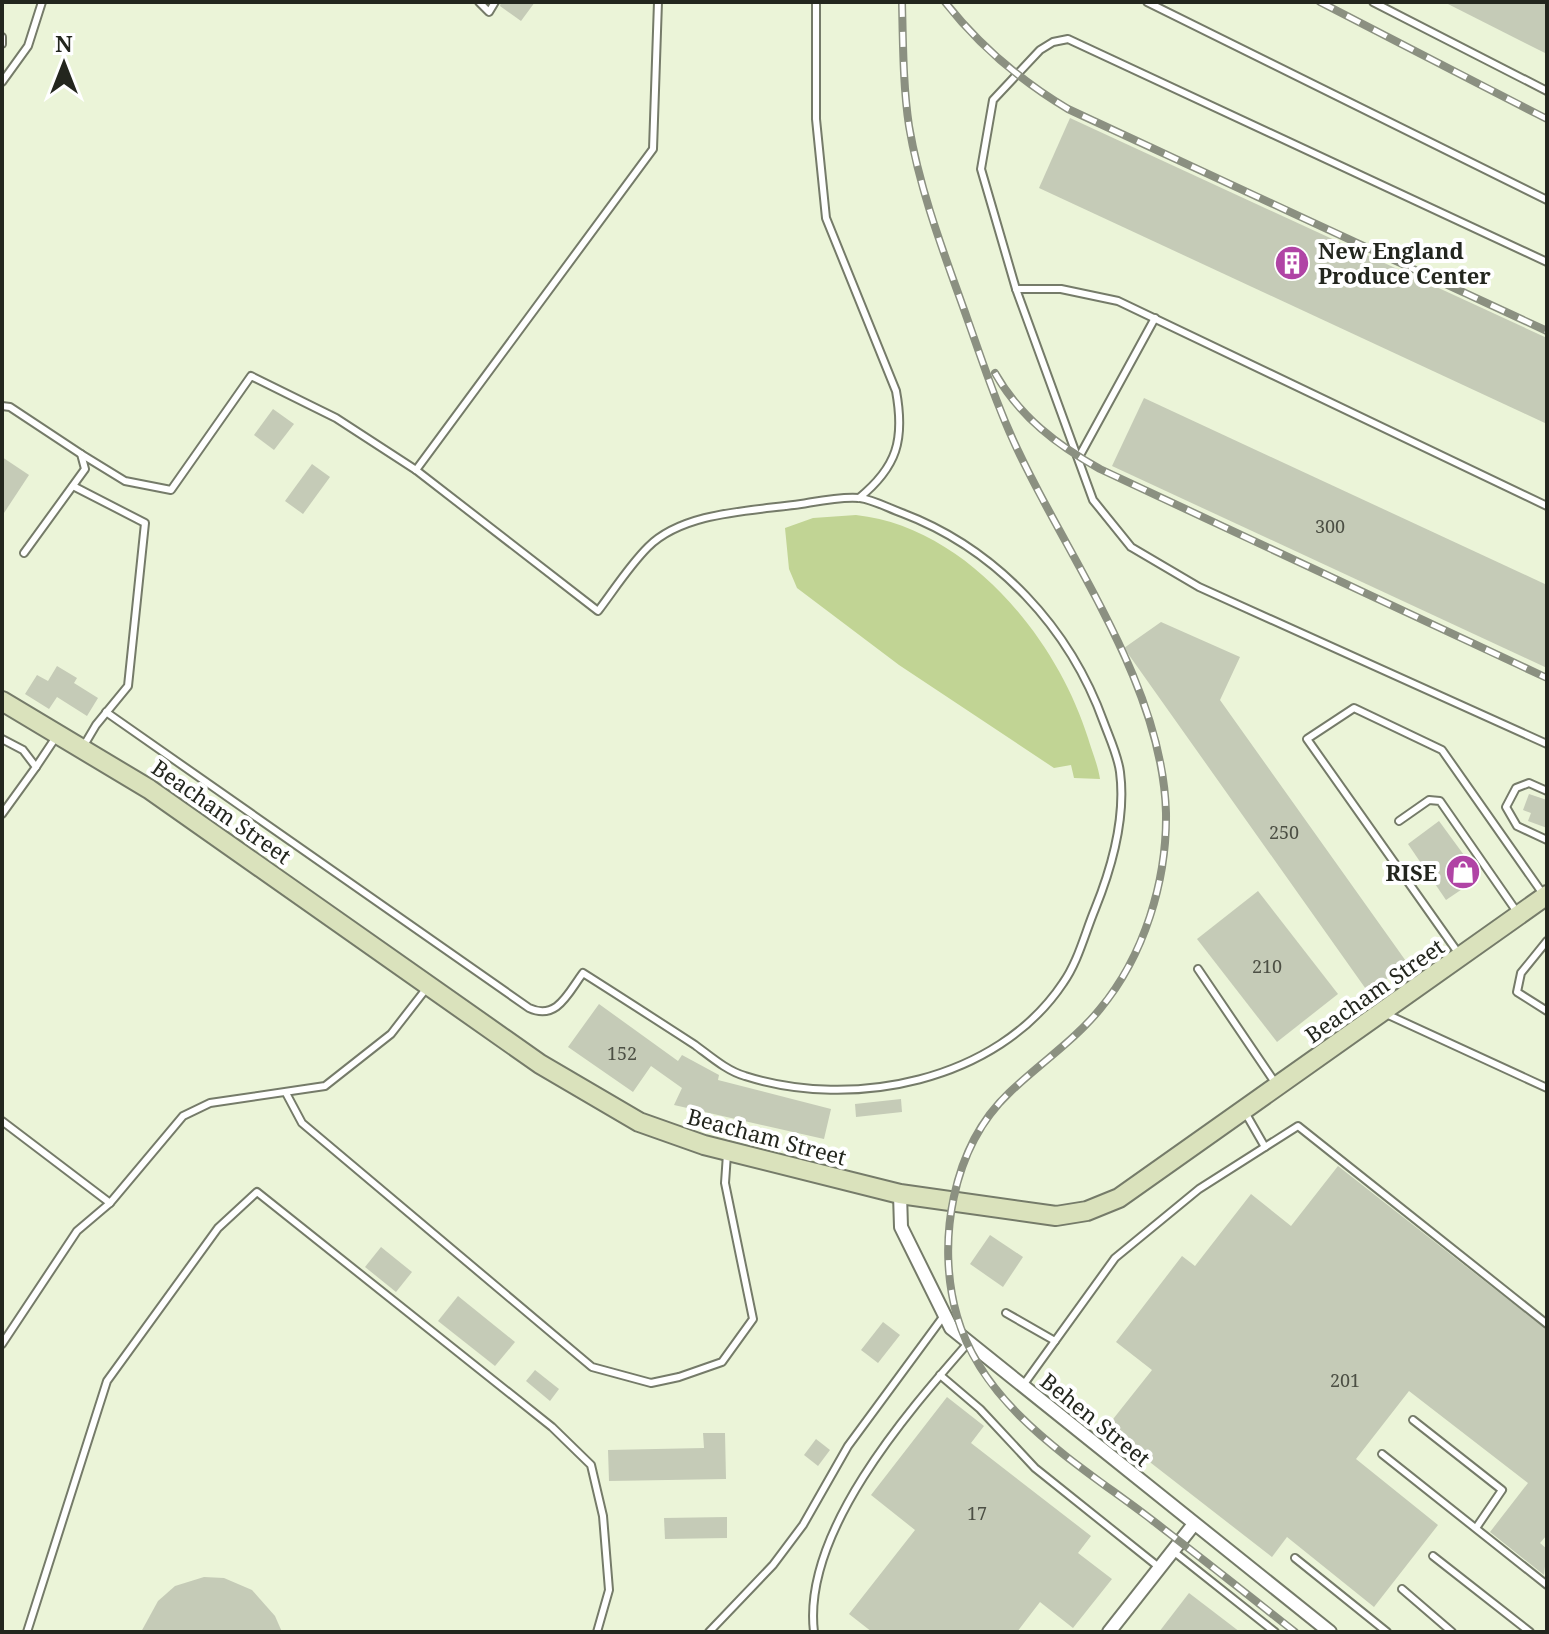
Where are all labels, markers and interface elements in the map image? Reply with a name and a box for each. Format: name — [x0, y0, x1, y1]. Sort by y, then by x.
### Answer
north arrow — [24, 24, 104, 104]
text: N — [55, 28, 73, 58]
place label: New England Produce Center — [1318, 235, 1491, 290]
building icon: New England Produce Center — [1273, 244, 1311, 282]
house number: 300 — [1315, 514, 1345, 538]
street label: Beacham Street — [146, 752, 298, 870]
house number: 250 — [1269, 820, 1299, 844]
shop icon: RISE — [1444, 853, 1482, 891]
place label: RISE — [1385, 857, 1437, 887]
street label: Beacham Street — [1298, 931, 1450, 1049]
house number: 210 — [1252, 954, 1282, 978]
house number: 152 — [607, 1041, 637, 1065]
street label: Beacham Street — [684, 1100, 850, 1172]
street label: Behen Street — [1035, 1365, 1157, 1473]
house number: 201 — [1330, 1368, 1360, 1392]
house number: 17 — [967, 1501, 987, 1525]

